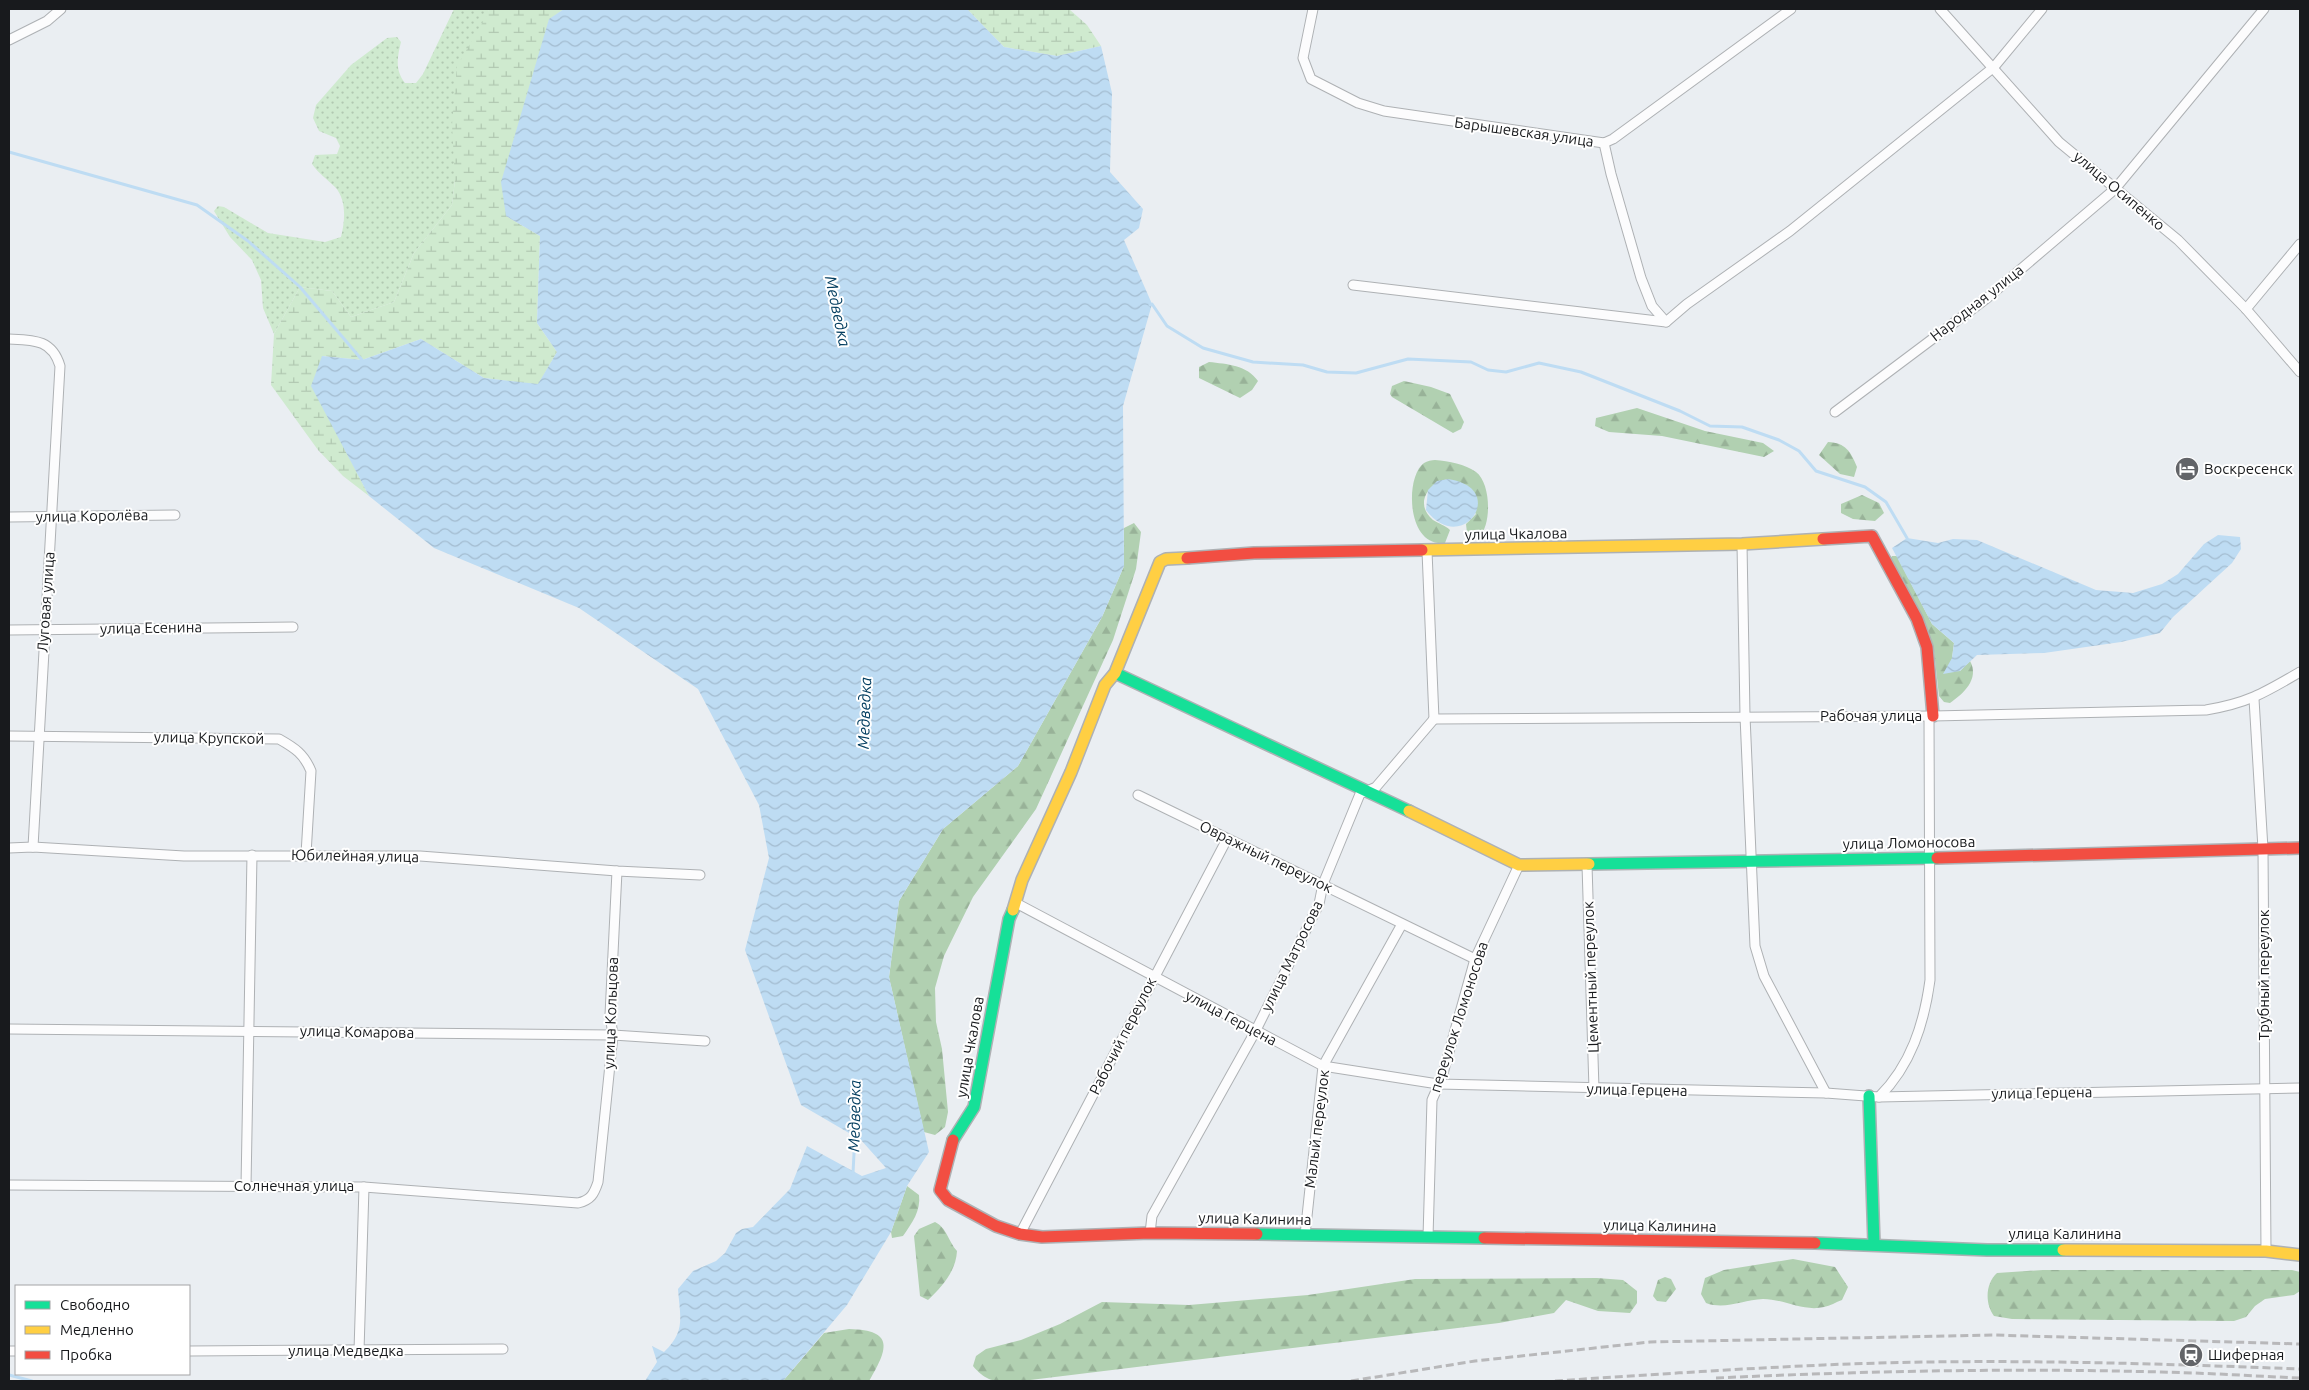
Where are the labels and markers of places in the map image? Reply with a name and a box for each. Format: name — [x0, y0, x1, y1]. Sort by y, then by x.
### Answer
hotel icon: Воскресенск — [2174, 456, 2200, 482]
place label: Воскресенск — [2204, 460, 2293, 477]
station icon: Шиферная — [2178, 1342, 2204, 1368]
place label: Шиферная — [2208, 1346, 2284, 1363]

